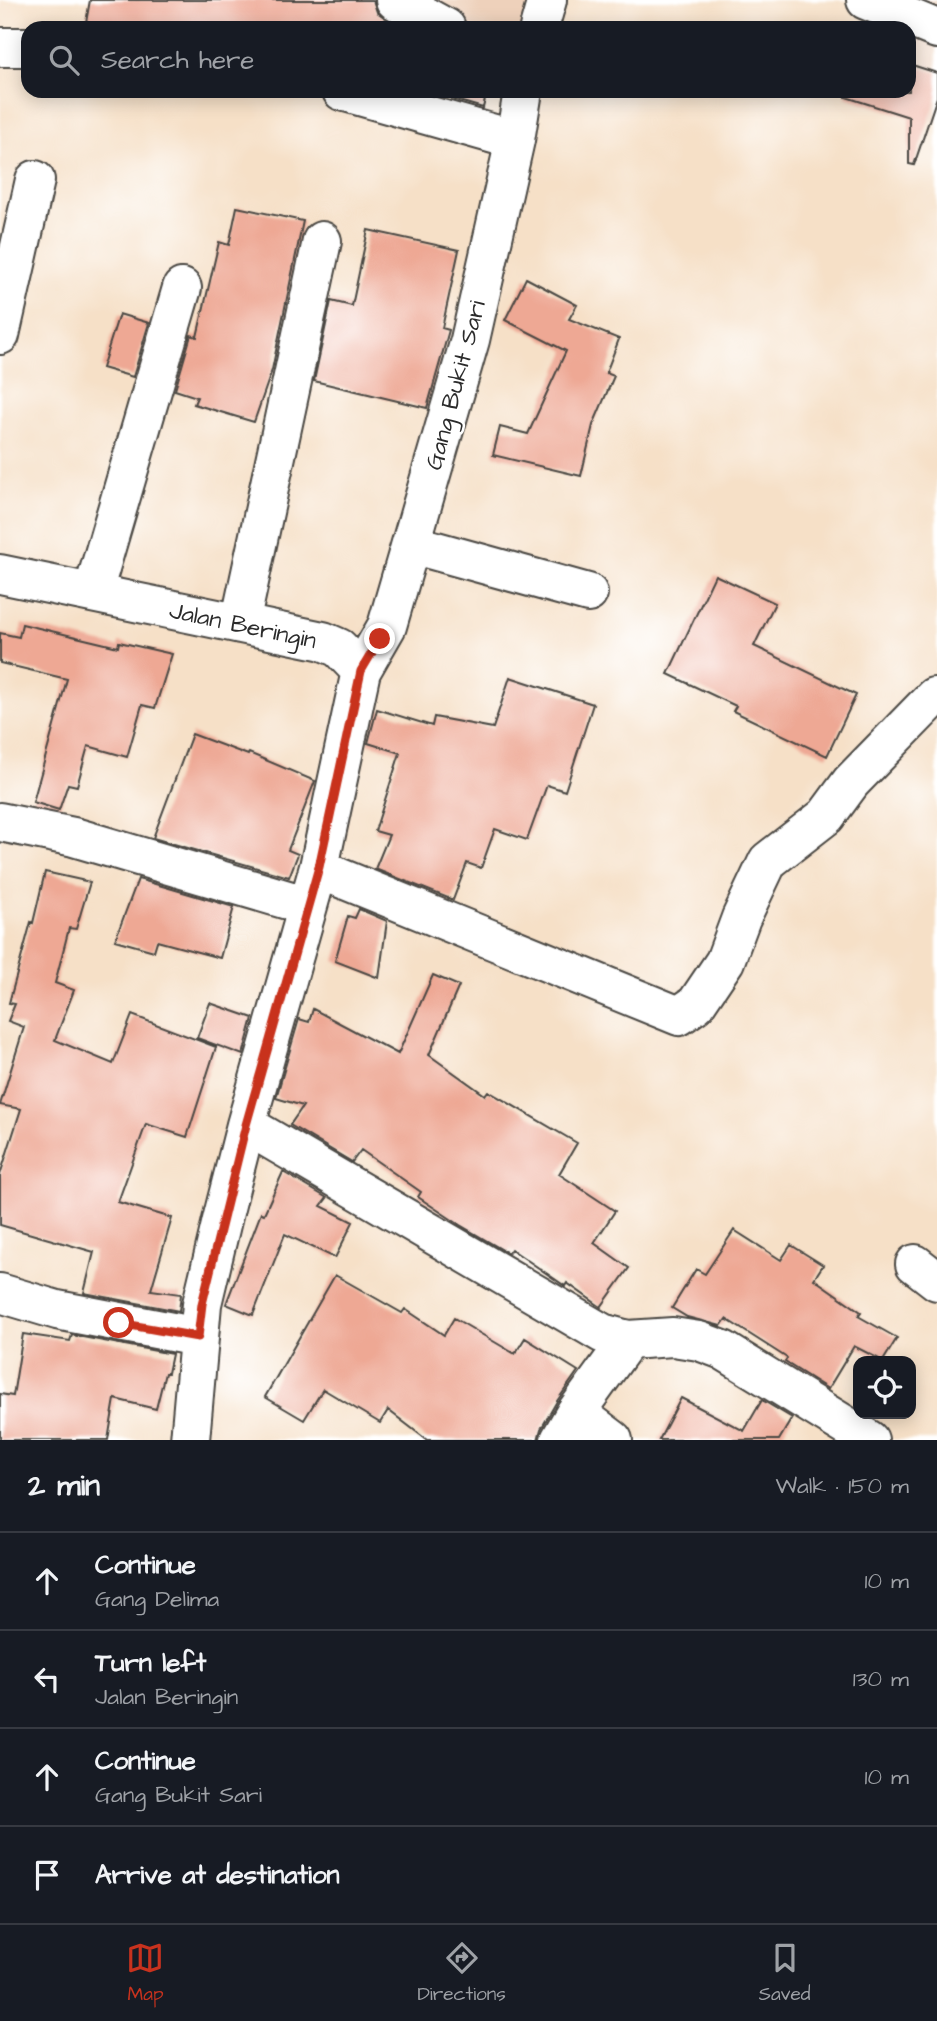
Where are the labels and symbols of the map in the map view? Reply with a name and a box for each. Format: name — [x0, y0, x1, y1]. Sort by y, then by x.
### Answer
street label: Gang Bukit Sari — [417, 296, 496, 474]
street label: Jalan Beringin — [166, 594, 319, 659]
route end — [364, 623, 395, 654]
route start — [103, 1307, 134, 1338]

